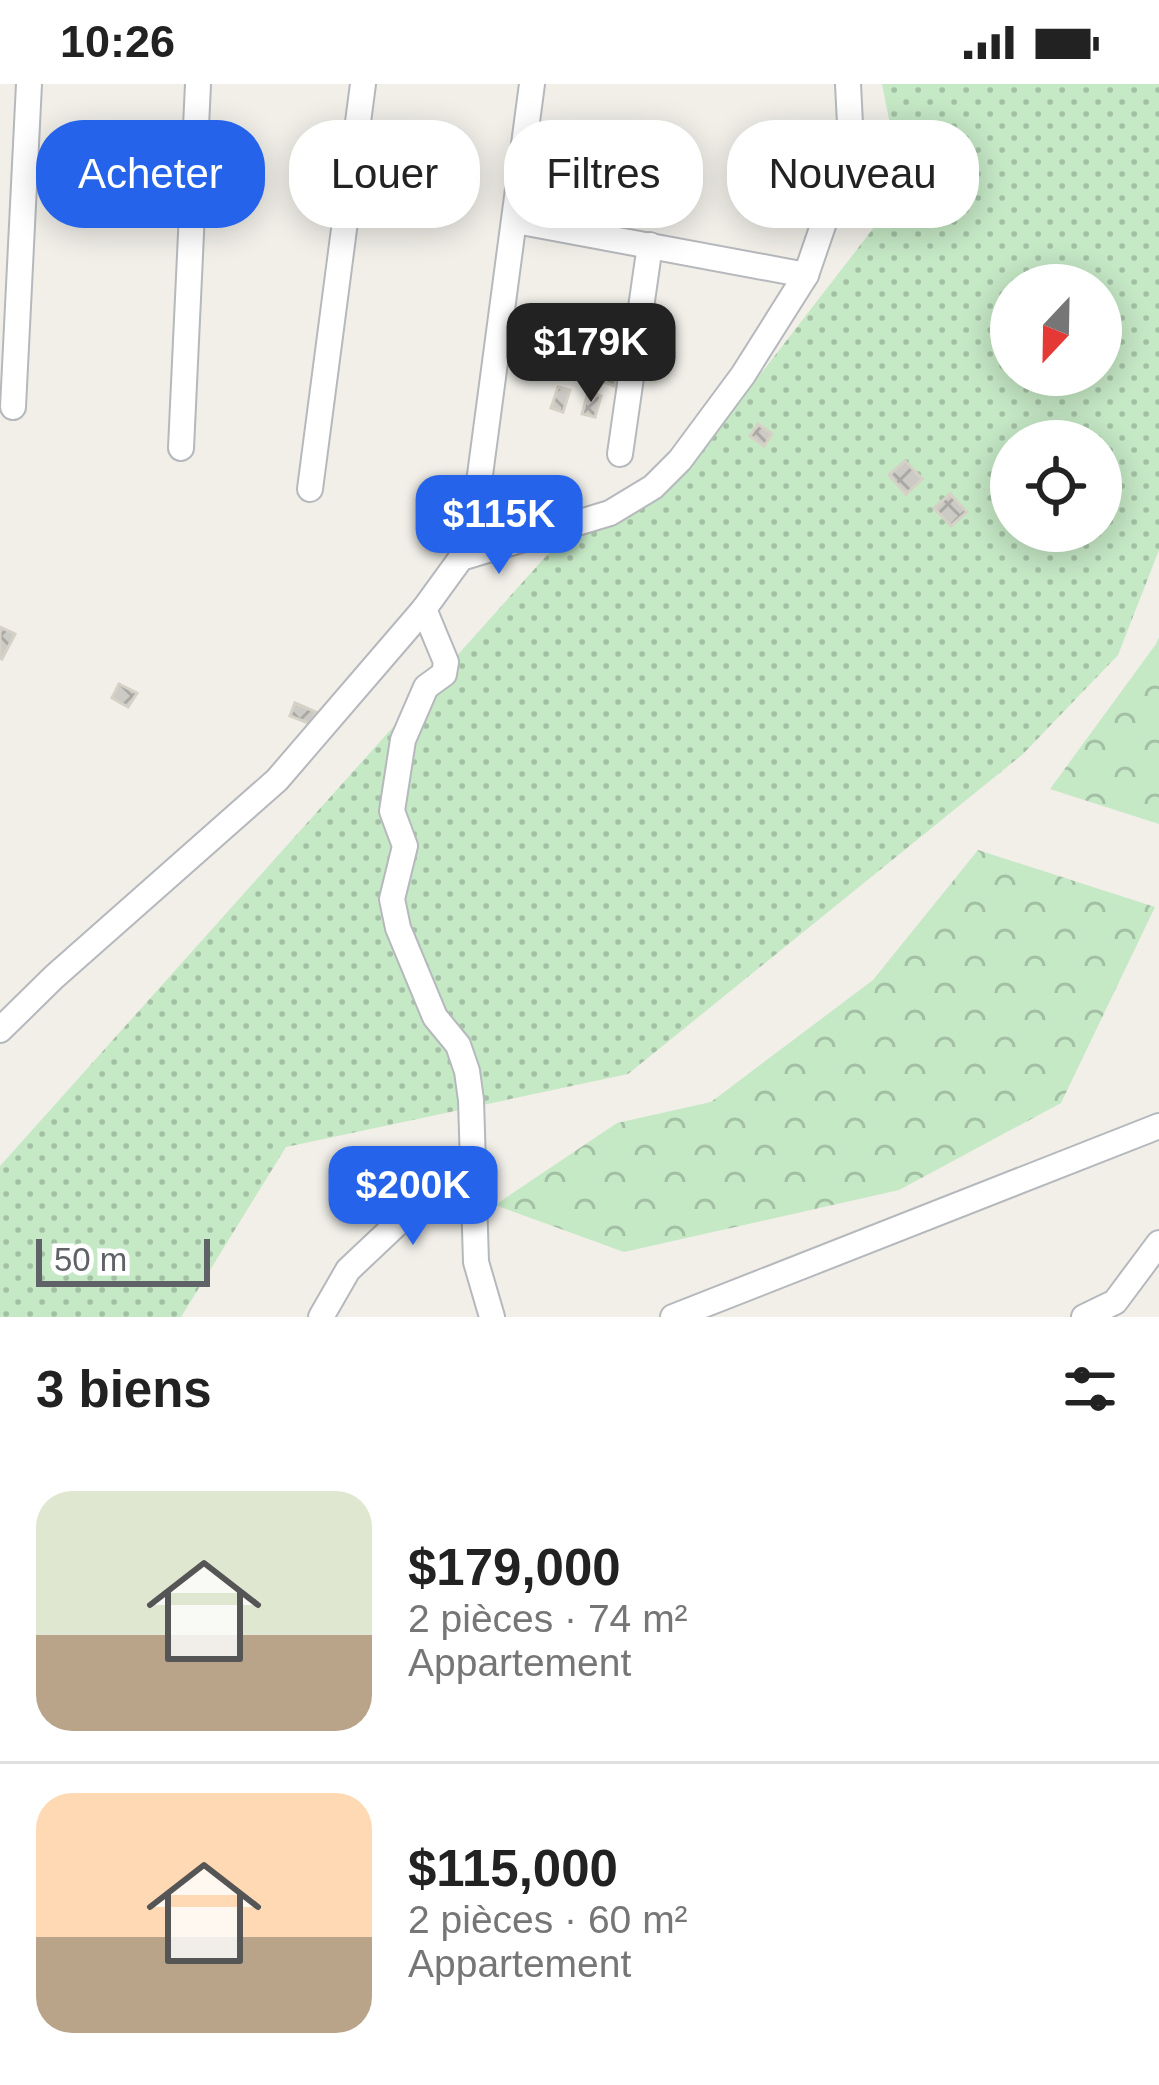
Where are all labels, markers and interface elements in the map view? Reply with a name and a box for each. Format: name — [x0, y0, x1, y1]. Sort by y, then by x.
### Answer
text: 10:26 — [60, 16, 175, 67]
chip: Acheter — [36, 120, 265, 228]
chip: Louer — [289, 120, 480, 228]
chip: Filtres — [504, 120, 703, 228]
chip: Nouveau — [727, 120, 979, 228]
north arrow — [990, 264, 1122, 396]
map controls — [990, 264, 1122, 552]
pin: $179K — [507, 303, 675, 405]
text: $179K — [534, 320, 648, 363]
button: locate — [990, 420, 1122, 552]
pin: $115K — [415, 475, 583, 577]
text: $115K — [443, 492, 555, 535]
pin: $200K — [329, 1146, 497, 1248]
text: $200K — [356, 1163, 470, 1206]
scale bar — [36, 1233, 210, 1286]
text: 50 m — [54, 1241, 127, 1278]
icon: filters — [1057, 1356, 1123, 1422]
text: 3 biens — [36, 1361, 212, 1418]
icon: home — [132, 1539, 276, 1683]
text: $179,000 — [408, 1539, 621, 1596]
text: 2 pièces · 74 m² — [408, 1597, 688, 1640]
text: Appartement — [408, 1641, 631, 1684]
text: $115,000 — [408, 1840, 618, 1897]
icon: home — [132, 1841, 276, 1985]
text: 2 pièces · 60 m² — [408, 1898, 688, 1941]
text: Appartement — [408, 1942, 631, 1985]

